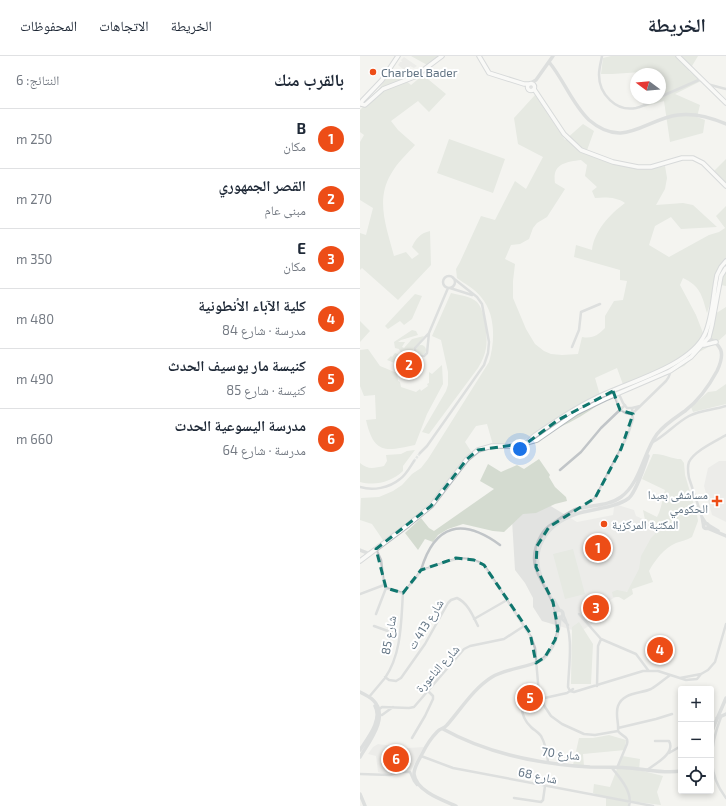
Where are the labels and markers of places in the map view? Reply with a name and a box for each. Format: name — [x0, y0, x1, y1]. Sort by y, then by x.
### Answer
place label: Charbel Bader — [381, 65, 458, 79]
marker: Charbel Bader — [368, 67, 378, 77]
pin: 2 — [396, 350, 422, 380]
place label: مساشفى بعبدا الحكومي — [648, 487, 708, 519]
marker: مساشفى بعبدا الحكومي — [711, 495, 723, 507]
place label: المكتبة المركزية — [612, 517, 679, 532]
marker: المكتبة المركزية — [599, 519, 609, 529]
pin: 1 — [585, 533, 611, 563]
pin: 3 — [583, 593, 609, 623]
pin: 4 — [647, 635, 673, 665]
pin: 5 — [517, 683, 543, 713]
pin: 6 — [383, 744, 409, 774]

